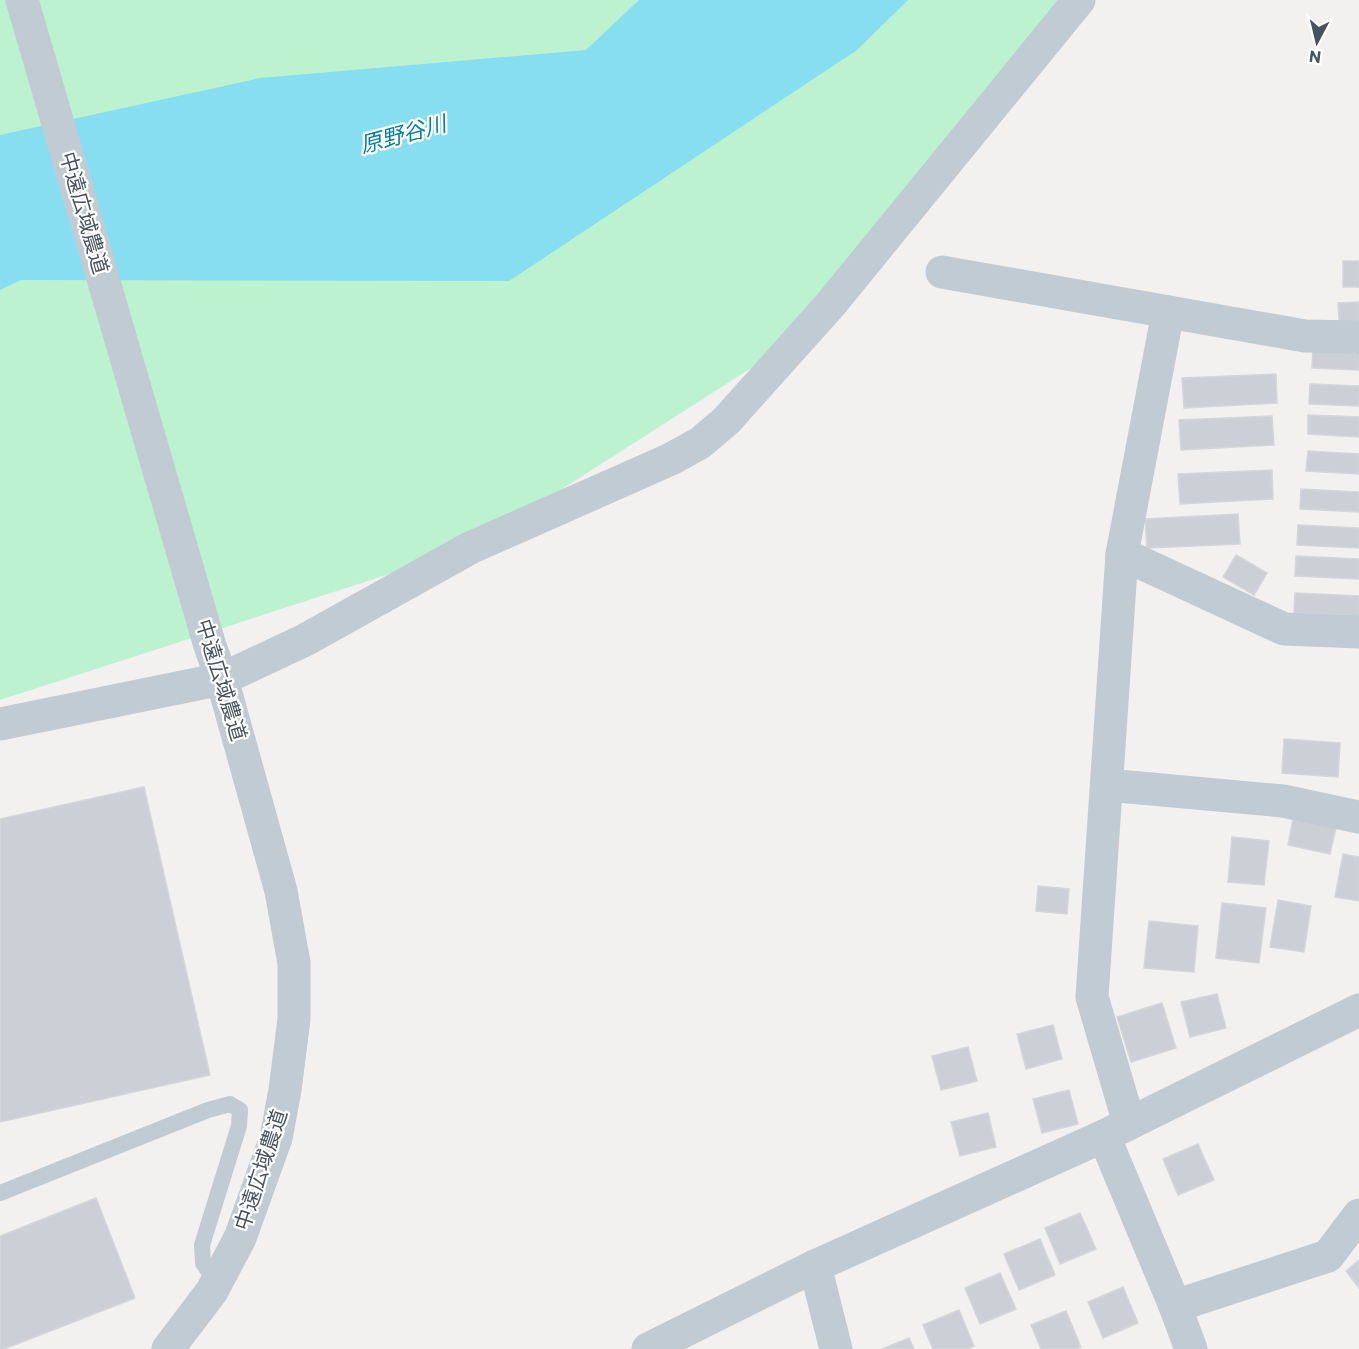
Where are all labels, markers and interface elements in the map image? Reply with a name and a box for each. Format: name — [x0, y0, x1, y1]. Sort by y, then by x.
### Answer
north arrow — [1287, 12, 1347, 72]
text: N — [1308, 47, 1322, 68]
water label: 原野谷川 — [357, 109, 451, 158]
street label: 中遠広域農道 — [56, 149, 115, 277]
street label: 中遠広域農道 — [192, 616, 253, 743]
street label: 中遠広域農道 — [228, 1106, 291, 1233]

